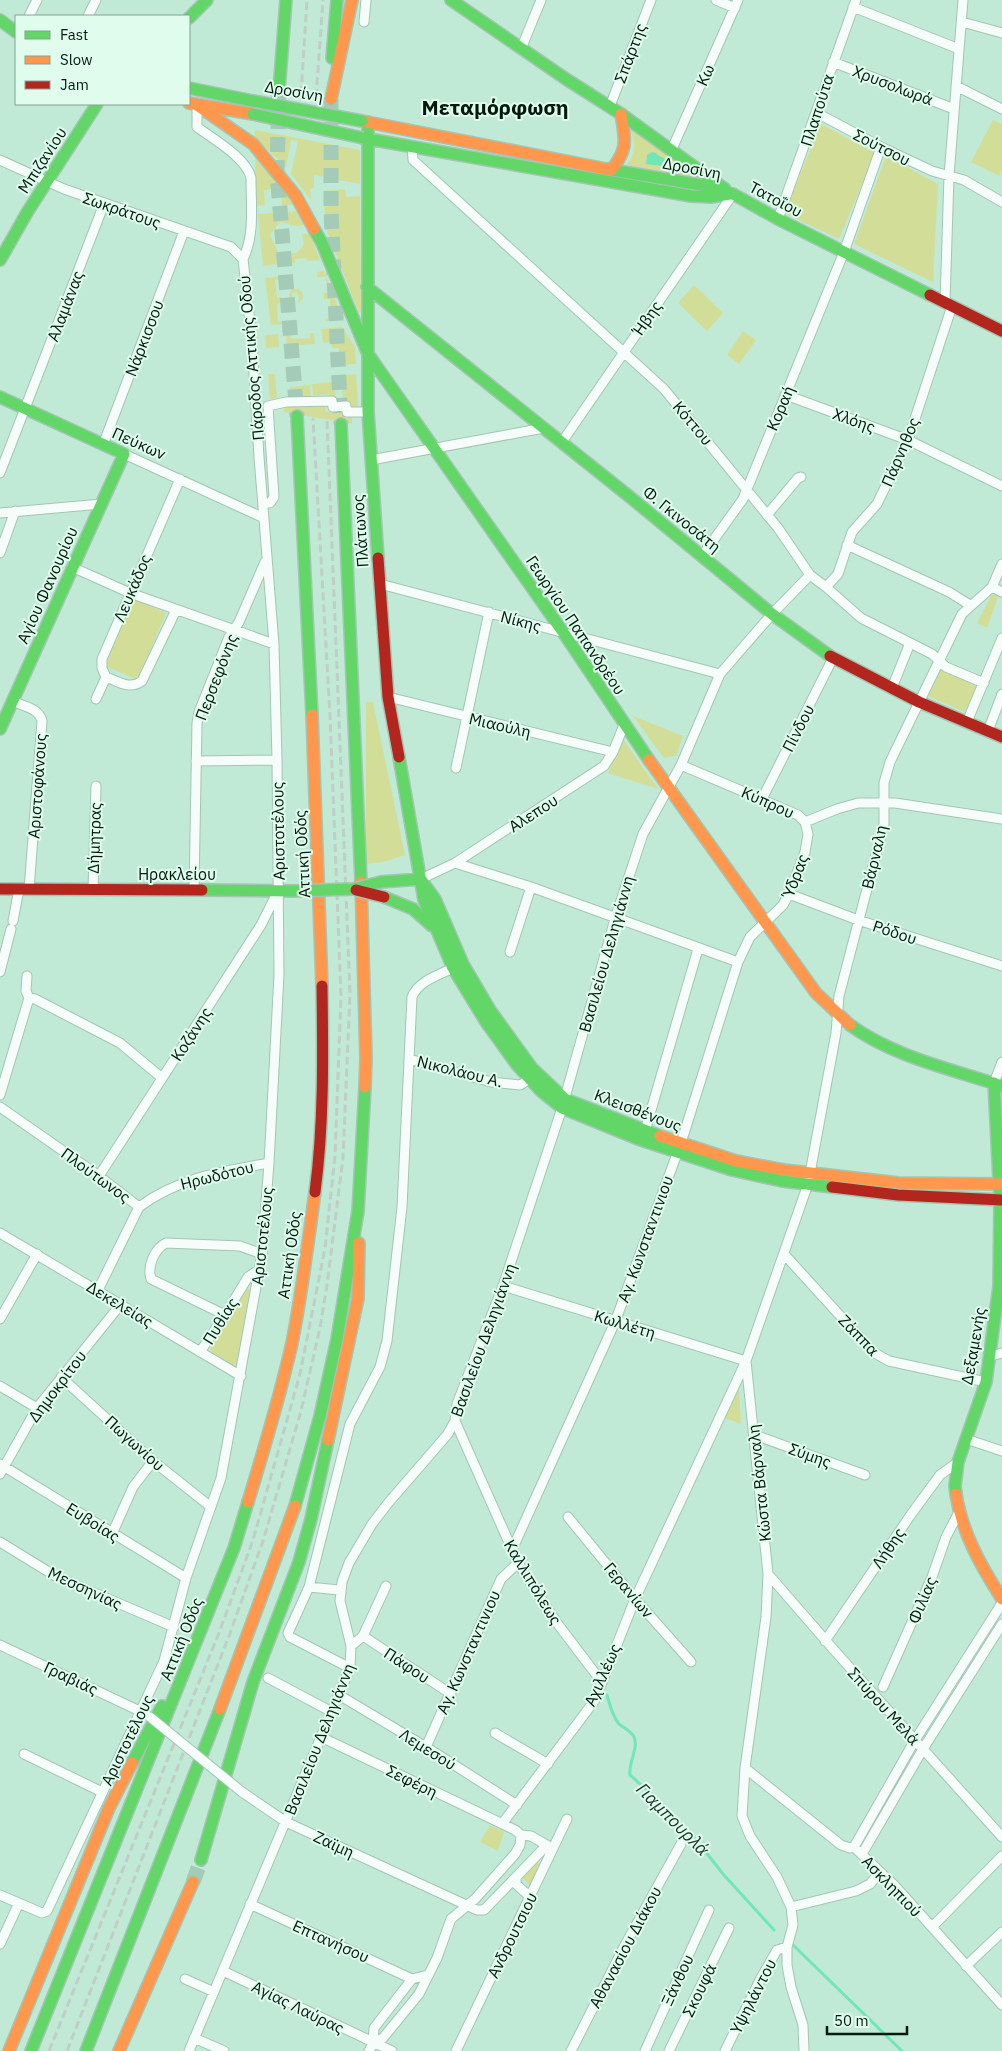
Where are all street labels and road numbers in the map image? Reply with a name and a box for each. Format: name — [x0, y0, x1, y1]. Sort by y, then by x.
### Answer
street label: Σπάρτης — [610, 20, 651, 86]
street label: Χρυσολωρά — [850, 60, 936, 110]
street label: Κω — [691, 61, 719, 89]
street label: Πλαπούτα — [796, 71, 838, 149]
street label: Δροσίνη — [263, 76, 325, 106]
street label: Μπιζανίου — [13, 123, 71, 197]
street label: Σούτσου — [850, 124, 914, 170]
street label: Δροσίνη — [661, 153, 723, 183]
street label: Τατοΐου — [746, 177, 806, 221]
street label: Σωκράτους — [80, 187, 164, 233]
street label: Αλαμάνας — [42, 268, 88, 344]
street label: Πάροδος Αττικής Οδού — [234, 275, 268, 441]
street label: Ήβης — [627, 296, 666, 340]
street label: Νάρκισσου — [120, 297, 168, 379]
street label: Κοραή — [762, 382, 798, 434]
street label: Κόττου — [669, 397, 717, 449]
street label: Χλόης — [830, 403, 878, 437]
street label: Πάρνηθος — [876, 414, 924, 490]
street label: Πεύκων — [109, 422, 169, 464]
street label: Φ. Γκινοσάτη — [639, 481, 725, 557]
street label: Πλάτωνος — [347, 493, 373, 568]
street label: Αγίου Φανουρίου — [12, 523, 82, 647]
street label: Λευκάδος — [109, 551, 155, 625]
street label: Γεωργίου Παπανδρέου — [522, 552, 630, 698]
street label: Νίκης — [498, 606, 544, 636]
street label: Περσεφόνης — [190, 630, 242, 723]
street label: Πίνδου — [778, 701, 818, 755]
street label: Μιαούλη — [467, 708, 533, 742]
street label: Αριστοφάνους — [23, 733, 51, 839]
street label: Αριστοτέλους — [267, 781, 289, 881]
street label: Κύπρου — [738, 782, 798, 822]
street label: Αλεπου — [505, 790, 561, 836]
street label: Δήμητρας — [83, 802, 105, 874]
street label: Αττική Οδός — [290, 809, 314, 899]
street label: Βάρναλη — [857, 823, 891, 891]
street label: Ύδρας — [777, 851, 813, 902]
street label: Ηρακλείου — [138, 864, 216, 884]
street label: Βασιλείου Δεληγιάννη — [574, 873, 638, 1035]
street label: Ρόδου — [870, 915, 920, 949]
street label: Κοζάνης — [166, 1003, 216, 1065]
street label: Νικολάου Α. — [415, 1051, 505, 1091]
street label: Κλεισθένους — [592, 1084, 685, 1136]
street label: Πλούτωνος — [57, 1143, 135, 1207]
street label: Ηρωδότου — [178, 1156, 256, 1194]
street label: Αγ. Κωνσταντινιου — [613, 1173, 677, 1305]
street label: Αριστοτέλους — [247, 1186, 277, 1286]
street label: Αττική Οδός — [273, 1210, 305, 1300]
street label: Βασιλείου Δεληγιάννη — [446, 1260, 520, 1420]
street label: Δεκελείας — [83, 1276, 157, 1332]
street label: Πυθίας — [198, 1294, 242, 1348]
street label: Κωλλέτη — [592, 1305, 658, 1343]
street label: Δεξαμενής — [956, 1305, 990, 1386]
street label: Ζάππα — [835, 1310, 883, 1360]
street label: Δημοκρίτου — [24, 1346, 90, 1426]
street label: Πωγωνίου — [101, 1411, 169, 1475]
street label: Κώστα Βάρναλη — [743, 1423, 775, 1543]
street label: Σύμης — [786, 1438, 834, 1472]
street label: Ευβοίας — [63, 1498, 124, 1546]
street label: Λήθης — [867, 1523, 909, 1572]
street label: Καλλιπόλεως — [500, 1536, 566, 1628]
street label: Γερανίων — [600, 1558, 658, 1622]
street label: Μεσσηνίας — [45, 1562, 126, 1614]
street label: Φιλίας — [903, 1573, 941, 1627]
street label: Αγ. Κωνσταντινιου — [432, 1587, 504, 1717]
street label: Αττική Οδός — [155, 1594, 207, 1684]
street label: Αχιλλέως — [579, 1640, 625, 1709]
street label: Πάφου — [380, 1643, 434, 1687]
street label: Γραβιάς — [41, 1657, 101, 1699]
street label: Βασιλείου Δεληγιάννη — [279, 1660, 359, 1818]
street label: Σπύρου Μελά — [844, 1663, 924, 1749]
street label: Αριστοτέλους — [96, 1691, 158, 1789]
street label: Λεμεσού — [396, 1724, 460, 1774]
street label: Σεφέρη — [383, 1760, 441, 1802]
street label: Ζαϊμη — [310, 1826, 358, 1862]
street label: Ασκληπιού — [858, 1851, 926, 1921]
street label: Αθανασίου Διάκου — [584, 1883, 666, 2011]
street label: Ανδρουτσιου — [483, 1889, 541, 1981]
street label: Επτανήσου — [290, 1915, 372, 1967]
street label: Ξάνθου — [656, 1951, 698, 2009]
street label: Υψηλάντου — [726, 1955, 780, 2037]
street label: Σκουφά — [678, 1960, 720, 2020]
street label: Αγίας Λαύρας — [249, 1976, 348, 2038]

